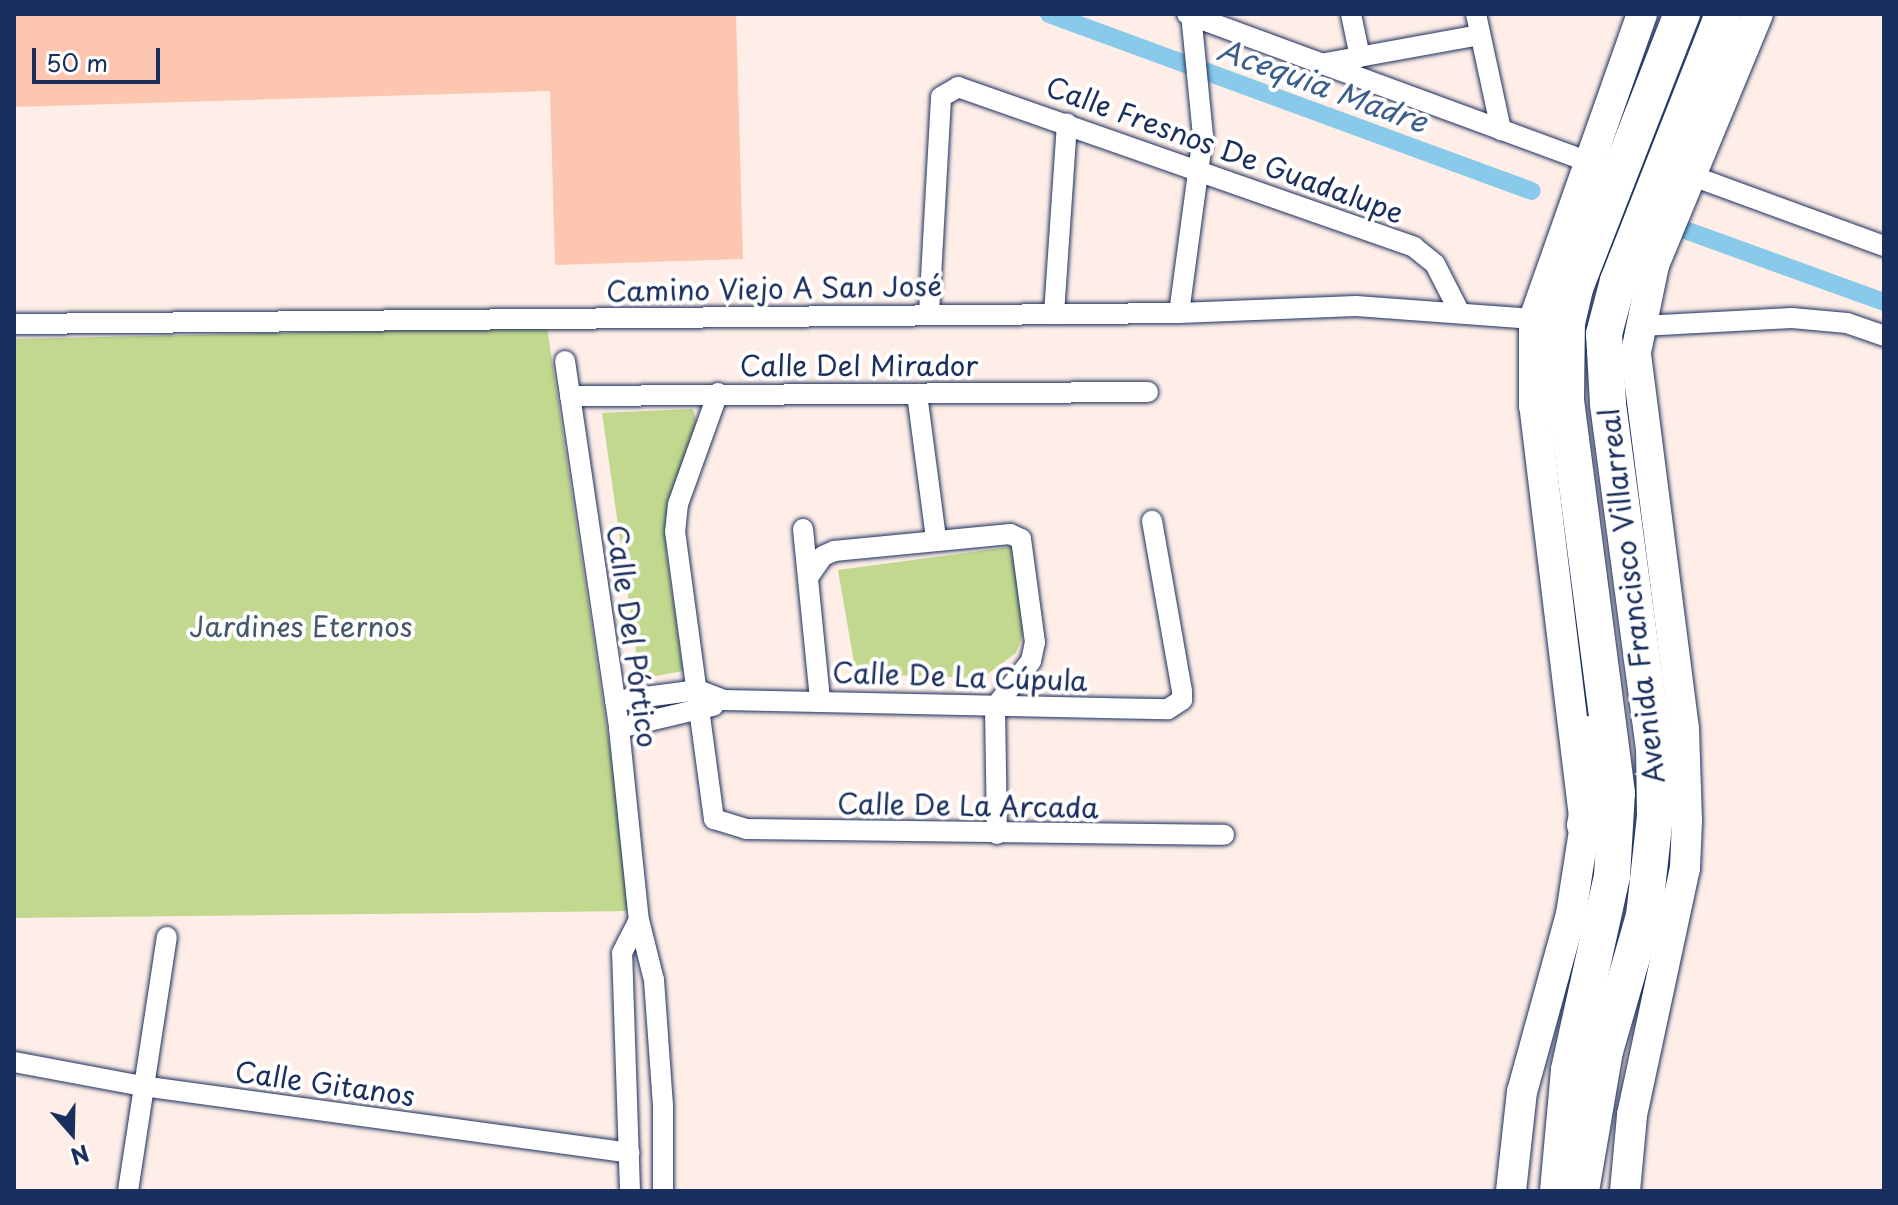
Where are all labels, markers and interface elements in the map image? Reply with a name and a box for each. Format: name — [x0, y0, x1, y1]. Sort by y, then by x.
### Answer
water label: Acequia Madre — [1215, 31, 1431, 139]
scale bar — [36, 32, 164, 82]
text: 50 m — [46, 44, 108, 80]
street label: Calle Fresnos De Guadalupe — [1041, 68, 1409, 230]
street label: Camino Viejo A San José — [606, 268, 942, 308]
street label: Calle Del Mirador — [739, 348, 979, 382]
street label: Avenida Francisco Villarreal — [1591, 407, 1671, 785]
street label: Calle Del Pórtico — [601, 522, 665, 750]
park label: Jardines Eternos — [188, 609, 414, 643]
street label: Calle De La Cúpula — [830, 655, 1090, 697]
street label: Calle De La Arcada — [836, 786, 1100, 824]
street label: Calle Gitanos — [232, 1054, 418, 1112]
north arrow — [32, 1093, 112, 1173]
text: N — [67, 1138, 94, 1175]

